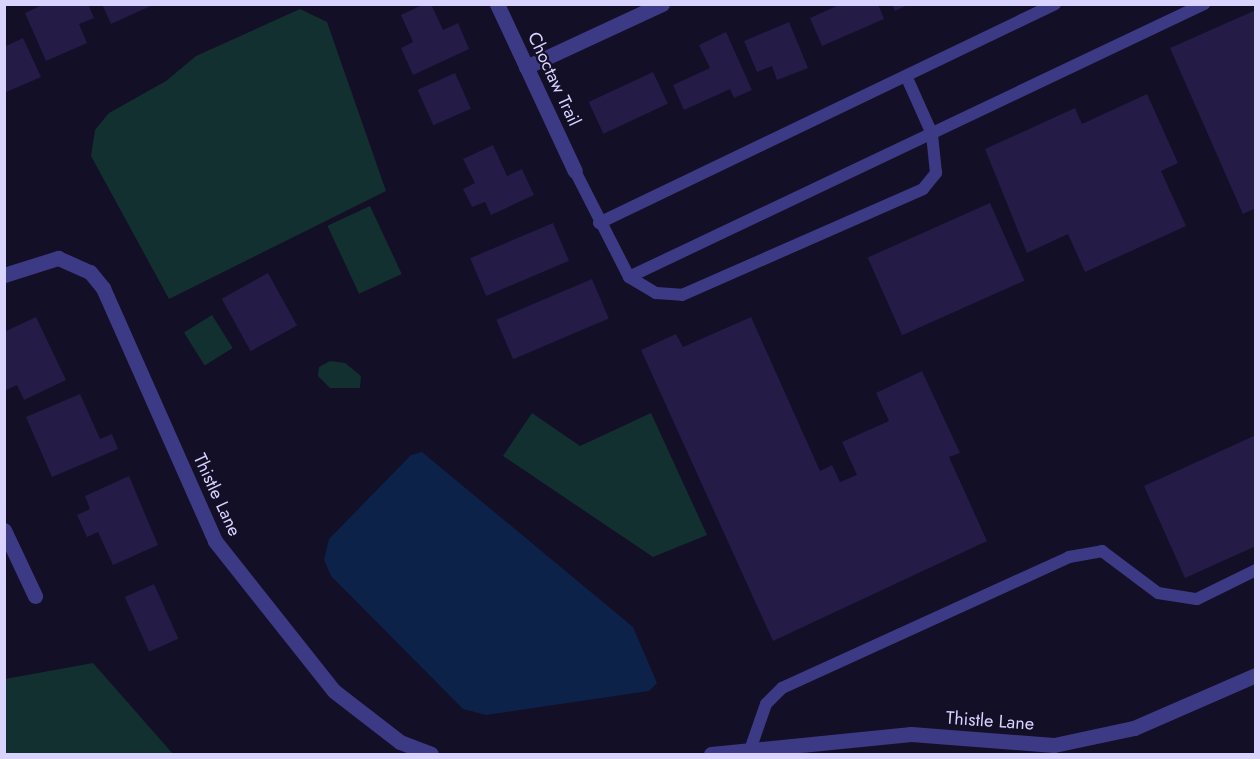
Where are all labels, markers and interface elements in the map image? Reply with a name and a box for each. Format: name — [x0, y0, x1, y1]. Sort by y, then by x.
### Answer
street label: Choctaw Trail — [523, 29, 585, 129]
street label: Thistle Lane — [189, 450, 245, 540]
street label: Thistle Lane — [945, 707, 1035, 735]

